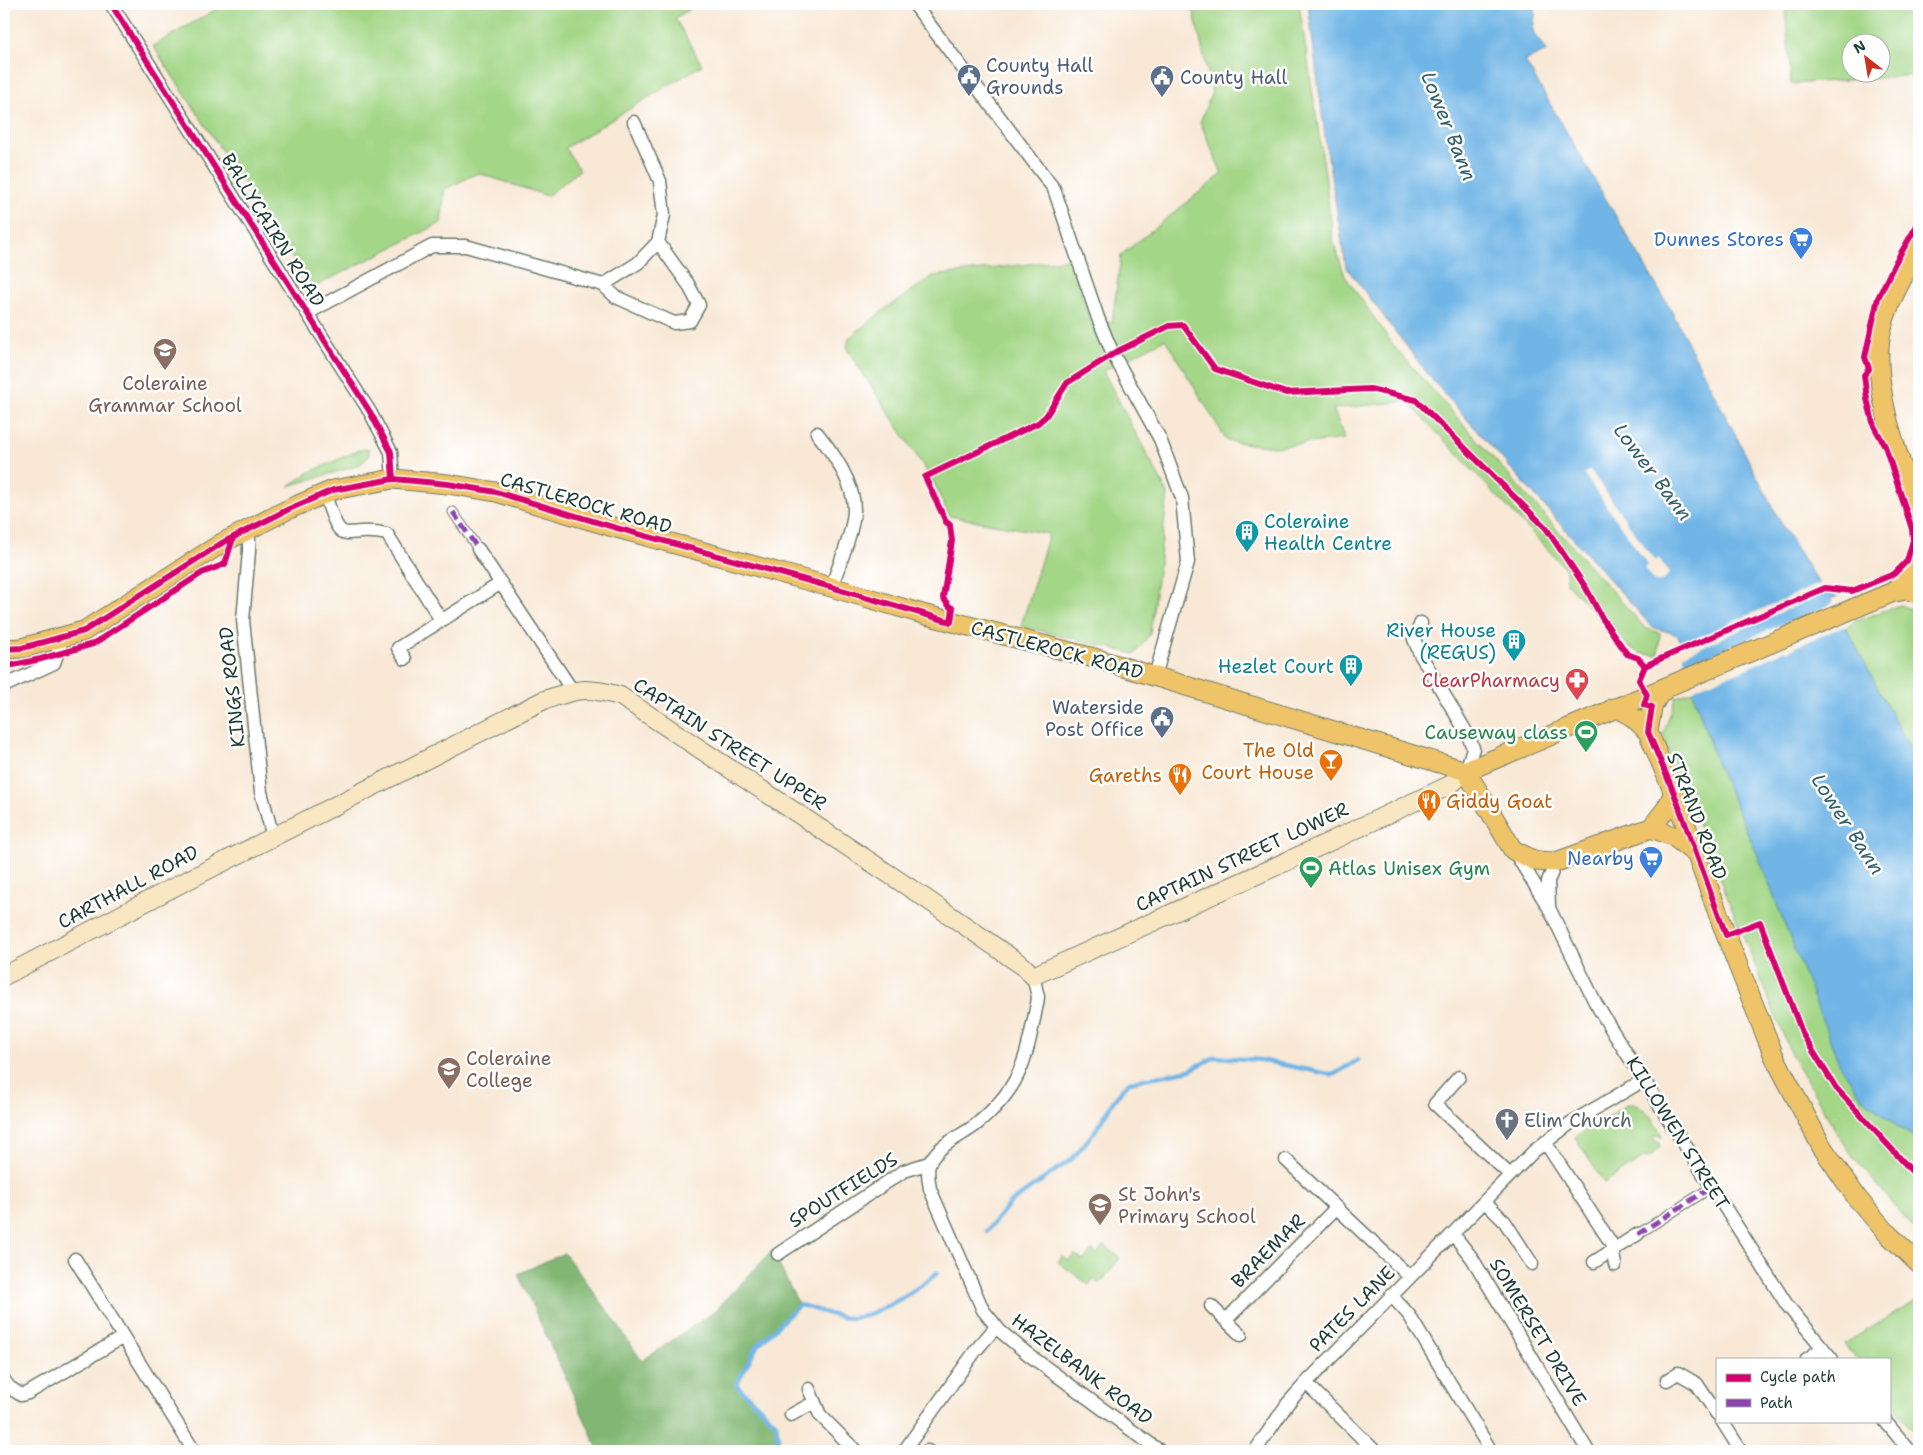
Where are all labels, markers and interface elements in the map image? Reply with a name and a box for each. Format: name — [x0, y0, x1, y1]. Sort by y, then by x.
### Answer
north arrow — [1840, 32, 1890, 82]
text: N — [1850, 36, 1869, 57]
place label: County Hall Grounds — [986, 53, 1094, 100]
public building icon: County Hall Grounds — [956, 63, 982, 97]
public building icon: County Hall — [1149, 64, 1175, 98]
place label: County Hall — [1180, 65, 1288, 90]
water label: Lower Bann — [1415, 67, 1483, 185]
street label: BALLYCAIRN ROAD — [216, 148, 330, 312]
supermarket icon: Dunnes Stores — [1788, 226, 1814, 260]
place label: Dunnes Stores — [1654, 227, 1784, 252]
school or university icon: Coleraine Grammar School — [152, 337, 178, 371]
place label: Coleraine Grammar School — [88, 371, 242, 418]
water label: Lower Bann — [1608, 418, 1698, 526]
street label: CASTLEROCK ROAD — [497, 467, 675, 539]
place label: Coleraine Health Centre — [1264, 509, 1392, 556]
building icon: Coleraine Health Centre — [1234, 519, 1260, 553]
street label: CASTLEROCK ROAD — [968, 615, 1146, 685]
place label: River House (REGUS) — [1386, 618, 1496, 665]
street label: KINGS ROAD — [213, 625, 251, 749]
building icon: River House (REGUS) — [1501, 628, 1527, 662]
building icon: Hezlet Court — [1338, 653, 1364, 687]
place label: Hezlet Court — [1218, 654, 1334, 679]
pharmacy icon: ClearPharmacy — [1564, 667, 1590, 701]
place label: ClearPharmacy — [1422, 668, 1560, 693]
street label: CAPTAIN STREET UPPER — [629, 672, 831, 816]
place label: Waterside Post Office — [1045, 695, 1144, 742]
public building icon: Waterside Post Office — [1149, 705, 1175, 739]
sports icon: Causeway class — [1573, 719, 1599, 753]
place label: Causeway class — [1425, 720, 1568, 745]
place label: The Old Court House — [1201, 738, 1314, 785]
bar icon: The Old Court House — [1318, 748, 1344, 782]
street label: STRAND ROAD — [1661, 749, 1733, 883]
restaurant icon: Gareths — [1167, 762, 1193, 796]
place label: Gareths — [1089, 763, 1162, 788]
water label: Lower Bann — [1806, 768, 1890, 880]
restaurant icon: Giddy Goat — [1416, 788, 1442, 822]
place label: Giddy Goat — [1446, 789, 1552, 814]
street label: CAPTAIN STREET LOWER — [1132, 797, 1352, 917]
street label: CARTHALL ROAD — [53, 839, 203, 935]
supermarket icon: Nearby — [1638, 845, 1664, 879]
place label: Nearby — [1567, 846, 1634, 871]
sports icon: Atlas Unisex Gym — [1298, 855, 1324, 889]
place label: Atlas Unisex Gym — [1328, 856, 1490, 881]
place label: Coleraine College — [466, 1046, 552, 1093]
street label: KILLOWEN STREET — [1621, 1052, 1735, 1215]
school or university icon: Coleraine College — [436, 1056, 462, 1090]
church icon: Elim Church — [1494, 1107, 1520, 1141]
place label: Elim Church — [1524, 1108, 1632, 1133]
street label: SPOUTFIELDS — [784, 1147, 902, 1233]
place label: St John's Primary School — [1118, 1182, 1256, 1229]
school or university icon: St John's Primary School — [1087, 1192, 1113, 1226]
street label: BRAEMAR — [1226, 1209, 1310, 1293]
street label: SOMERSET DRIVE — [1484, 1253, 1592, 1411]
street label: PATES LANE — [1303, 1260, 1401, 1358]
street label: HAZELBANK ROAD — [1006, 1308, 1158, 1430]
legend — [1716, 1358, 1890, 1422]
text: Cycle path — [1760, 1367, 1836, 1387]
text: Path — [1760, 1393, 1793, 1413]

